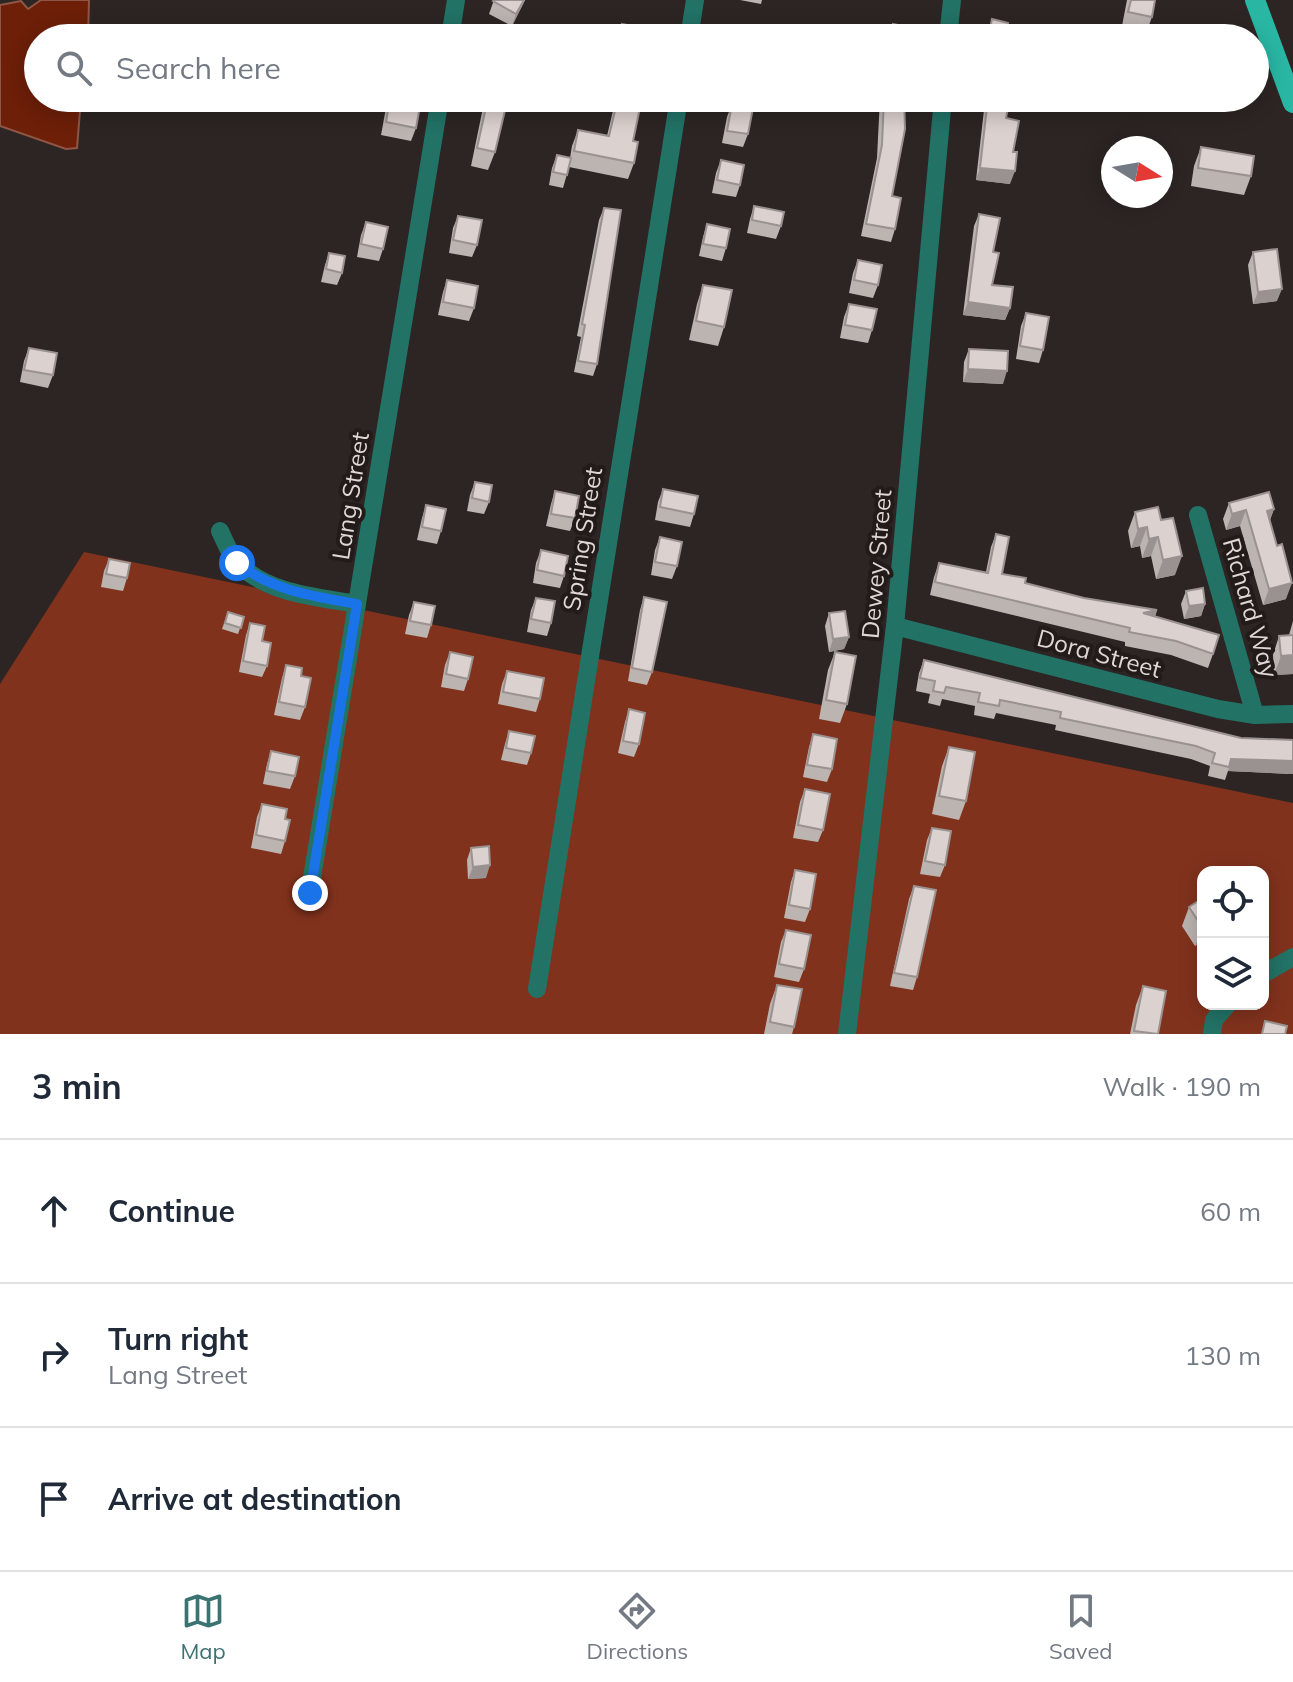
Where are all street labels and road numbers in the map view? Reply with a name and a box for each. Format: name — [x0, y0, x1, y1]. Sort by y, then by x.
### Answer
street label: Lang Street — [325, 430, 375, 562]
street label: Spring Street — [556, 465, 608, 613]
street label: Dewey Street — [855, 488, 897, 640]
street label: Richard Way — [1217, 534, 1285, 681]
street label: Dora Street — [1034, 622, 1165, 684]

